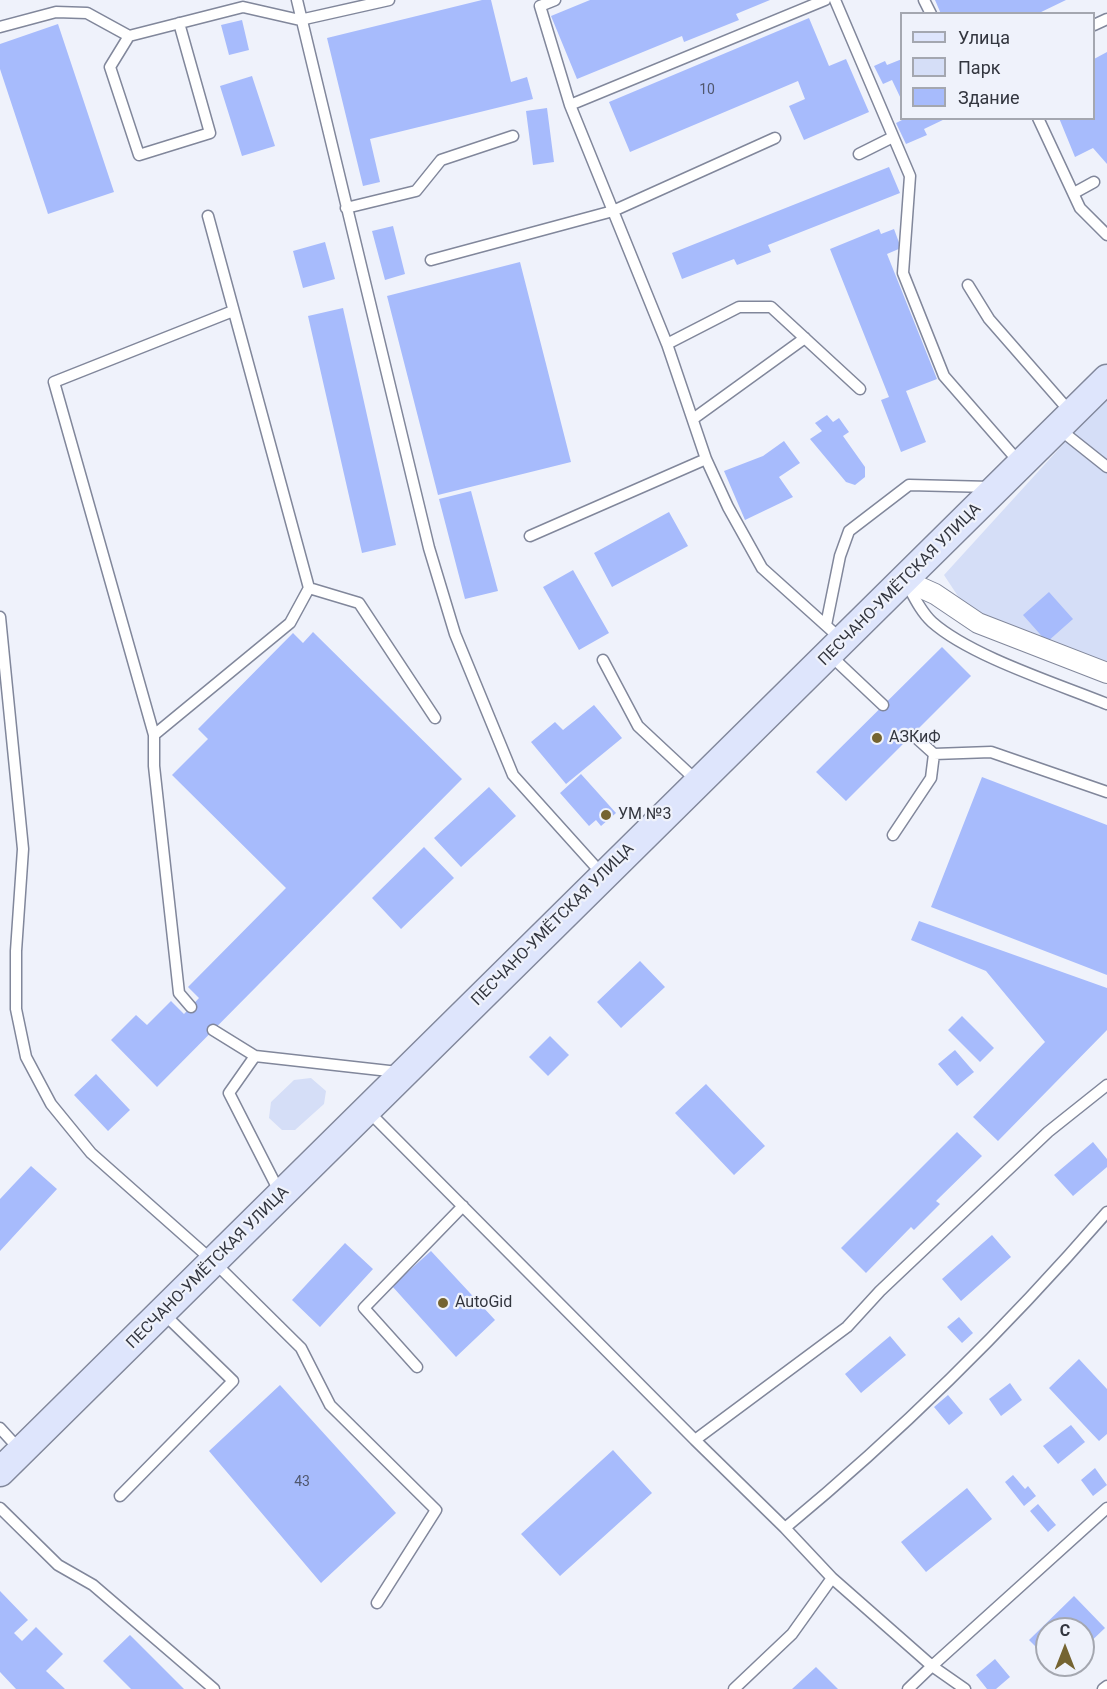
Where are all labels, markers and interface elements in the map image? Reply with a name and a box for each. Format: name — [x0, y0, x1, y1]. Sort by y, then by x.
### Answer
legend — [900, 12, 1095, 120]
text: Улица — [958, 27, 1010, 48]
text: Парк — [958, 57, 1000, 78]
house number: 10 — [699, 82, 715, 98]
text: Здание — [958, 87, 1020, 108]
street label: ПЕСЧАНО-УМЁТСКАЯ УЛИЦА — [815, 500, 985, 670]
place label: АЗКиФ — [889, 728, 941, 748]
marker: АЗКиФ — [870, 731, 884, 745]
place label: УМ №3 — [618, 805, 671, 825]
marker: УМ №3 — [599, 808, 613, 822]
street label: ПЕСЧАНО-УМЁТСКАЯ УЛИЦА — [468, 840, 638, 1010]
street label: ПЕСЧАНО-УМЁТСКАЯ УЛИЦА — [123, 1183, 293, 1353]
place label: AutoGid — [455, 1293, 512, 1313]
marker: AutoGid — [436, 1296, 450, 1310]
house number: 43 — [294, 1474, 310, 1490]
north arrow — [1035, 1617, 1095, 1677]
text: С — [1060, 1621, 1070, 1640]

